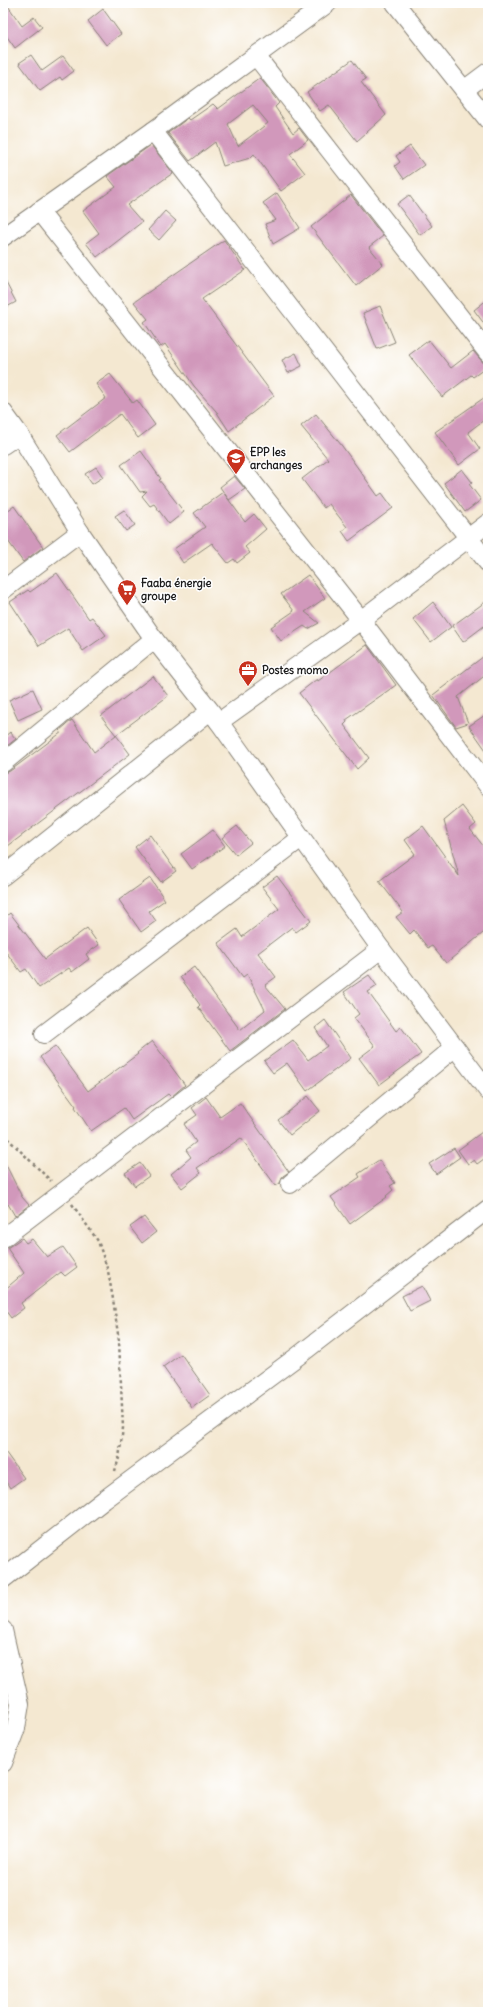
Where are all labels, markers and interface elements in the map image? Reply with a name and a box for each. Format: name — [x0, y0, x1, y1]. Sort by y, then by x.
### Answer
place label: EPP les archanges — [250, 445, 302, 473]
school or university icon: EPP les archanges — [225, 447, 247, 475]
place label: Faaba énergie groupe — [141, 576, 211, 604]
supermarket icon: Faaba énergie groupe — [116, 578, 138, 606]
office icon: Postes momo — [237, 659, 259, 687]
place label: Postes momo — [262, 663, 328, 677]

